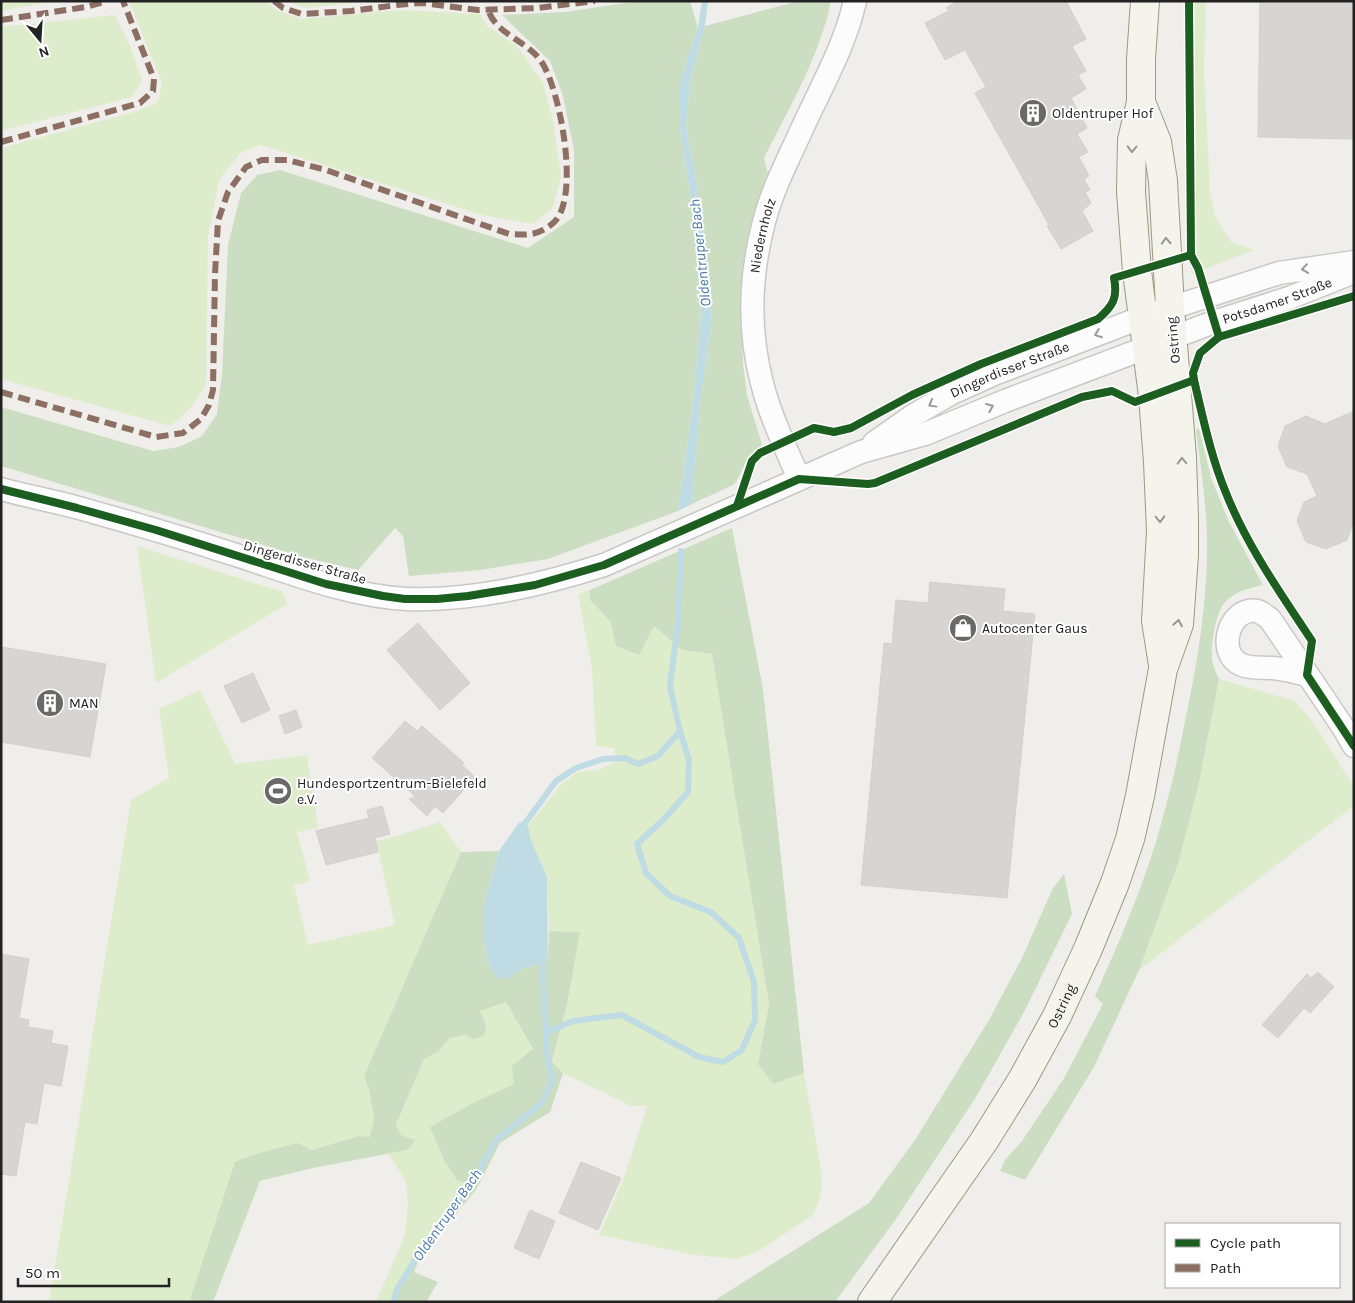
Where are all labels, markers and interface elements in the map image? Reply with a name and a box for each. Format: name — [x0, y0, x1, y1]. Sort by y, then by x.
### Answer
north arrow — [15, 15, 65, 65]
text: N — [36, 42, 51, 62]
building icon: Oldentruper Hof — [1018, 98, 1048, 128]
place label: Oldentruper Hof — [1052, 105, 1153, 122]
one-way arrow — [1127, 146, 1137, 153]
street label: Niedernholz — [746, 196, 780, 274]
water label: Oldentruper Bach — [685, 198, 715, 308]
one-way arrow — [1160, 237, 1171, 245]
one-way arrow — [1301, 263, 1309, 274]
street label: Potsdamer Straße — [1220, 274, 1335, 328]
street label: Ostring — [1163, 316, 1184, 364]
one-way arrow — [1094, 328, 1103, 338]
street label: Dingerdisser Straße — [947, 338, 1072, 402]
one-way arrow — [929, 398, 938, 408]
one-way arrow — [985, 403, 994, 414]
one-way arrow — [1177, 456, 1188, 464]
one-way arrow — [1155, 516, 1165, 523]
street label: Dingerdisser Straße — [241, 537, 368, 588]
shop icon: Autocenter Gaus — [948, 613, 978, 643]
one-way arrow — [1172, 618, 1182, 627]
place label: Autocenter Gaus — [982, 620, 1088, 637]
building icon: MAN — [35, 688, 65, 718]
place label: MAN — [69, 695, 98, 712]
place label: Hundesportzentrum-Bielefeld e.V. — [297, 775, 487, 808]
sports icon: Hundesportzentrum-Bielefeld e.V. — [263, 776, 293, 806]
street label: Ostring — [1044, 981, 1080, 1031]
water label: Oldentruper Bach — [409, 1165, 485, 1265]
legend — [1165, 1223, 1340, 1288]
text: Cycle path — [1210, 1234, 1281, 1252]
scale bar — [18, 1256, 169, 1288]
text: Path — [1210, 1259, 1241, 1277]
text: 50 m — [25, 1264, 60, 1282]

